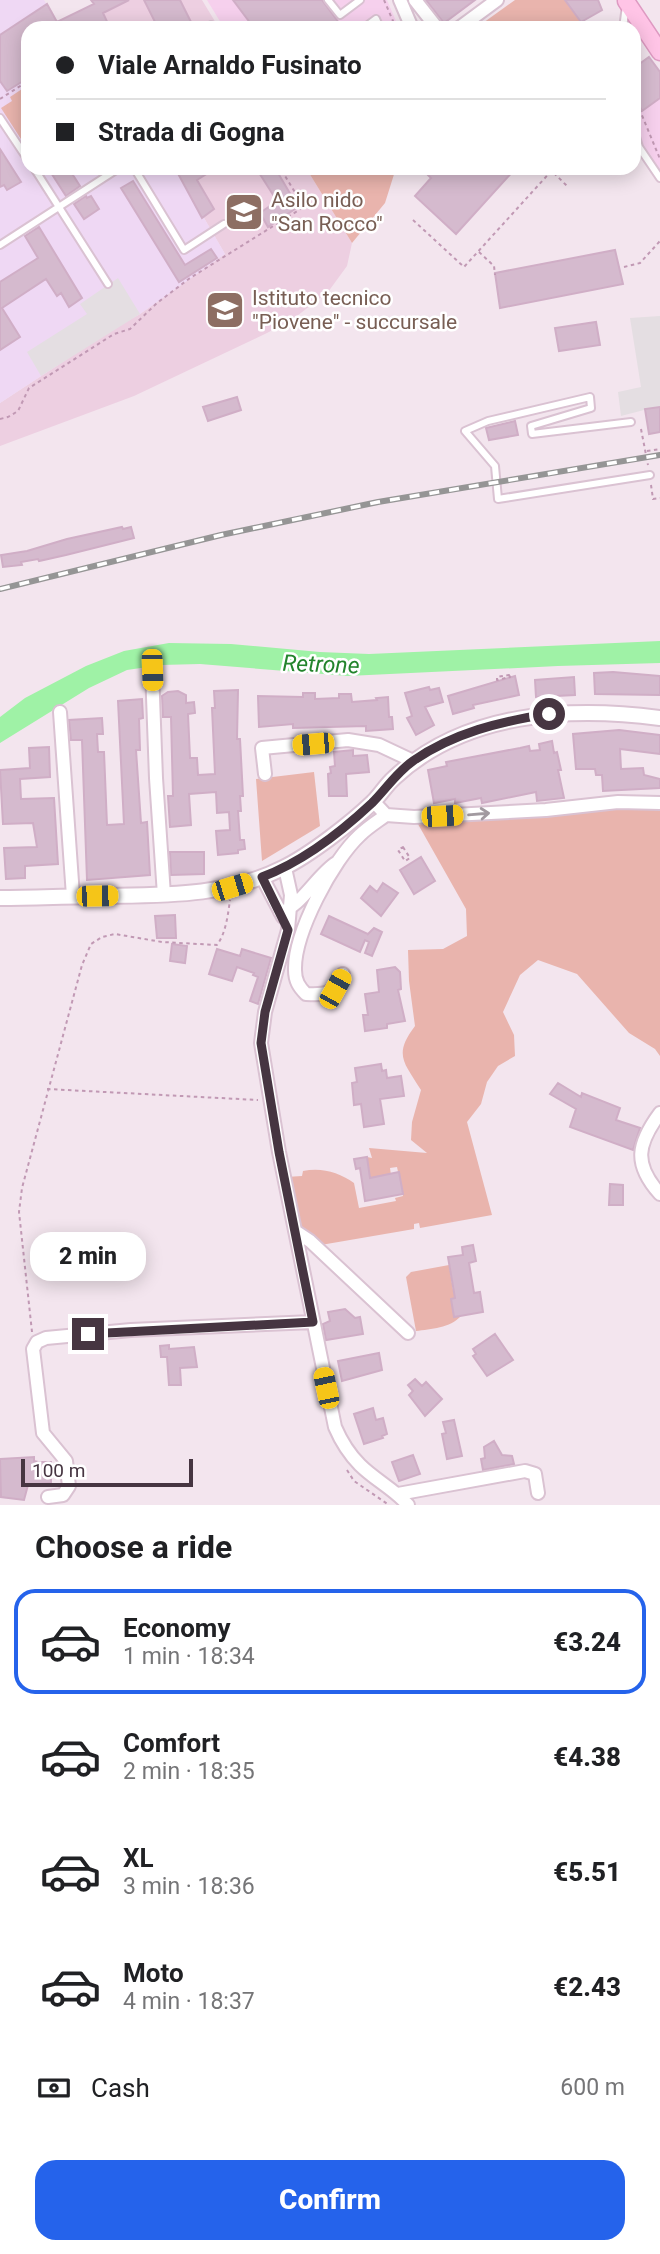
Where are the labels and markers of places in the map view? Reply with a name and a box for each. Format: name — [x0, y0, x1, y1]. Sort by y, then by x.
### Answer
place label: Asilo nido "San Rocco" — [271, 188, 383, 236]
school or university icon: Asilo nido "San Rocco" — [223, 191, 265, 233]
place label: Istituto tecnico "Piovene" - succursale — [252, 286, 457, 334]
school or university icon: Istituto tecnico "Piovene" - succursale — [204, 289, 246, 331]

